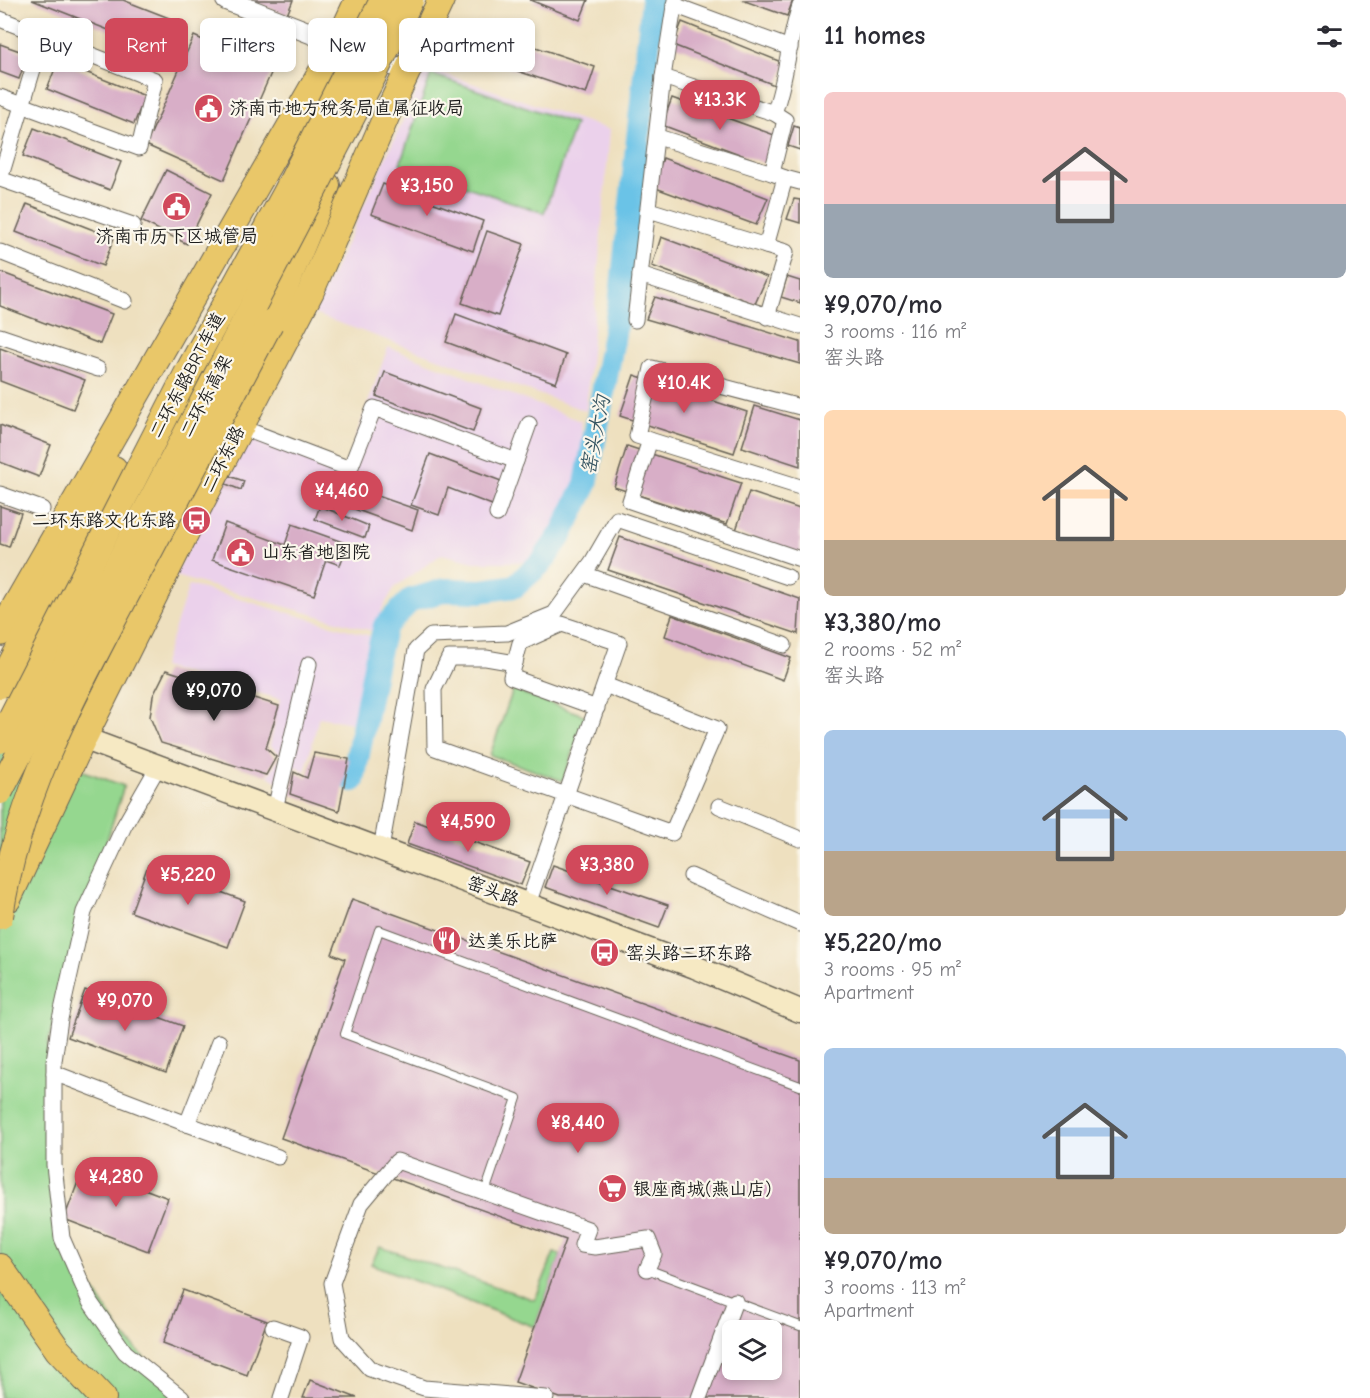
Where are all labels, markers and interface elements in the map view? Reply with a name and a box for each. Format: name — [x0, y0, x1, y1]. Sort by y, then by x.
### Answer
chip: Buy — [18, 18, 93, 72]
chip: Rent — [105, 18, 188, 72]
chip: Filters — [200, 18, 296, 72]
chip: New — [308, 18, 387, 72]
chip: Apartment — [399, 18, 535, 72]
icon: filters — [1313, 20, 1346, 53]
text: 11 homes — [824, 21, 925, 51]
pin: ¥13.3K — [671, 80, 769, 131]
text: ¥13.3K — [694, 88, 746, 111]
public building icon: 济南市地方税务局直属征收局 — [193, 92, 225, 124]
place label: 济南市地方税务局直属征收局 — [230, 98, 464, 119]
icon: home — [1031, 131, 1139, 239]
pin: ¥3,150 — [378, 166, 476, 217]
text: ¥3,150 — [400, 174, 454, 197]
public building icon: 济南市历下区城管局 — [161, 191, 193, 223]
place label: 济南市历下区城管局 — [96, 226, 258, 247]
text: ¥9,070/mo — [824, 290, 942, 320]
street label: 二环东路BRT车道 — [145, 309, 229, 442]
text: 3 rooms · 116 m² — [824, 320, 966, 343]
text: 窑头路 — [824, 346, 884, 369]
street label: 二环东高架 — [176, 352, 237, 441]
pin: ¥10.4K — [635, 363, 733, 414]
text: ¥10.4K — [657, 371, 711, 394]
water label: 窑头大沟 — [577, 392, 615, 477]
street label: 二环东路 — [198, 422, 249, 496]
icon: home — [1031, 449, 1139, 557]
pin: ¥4,460 — [293, 471, 391, 522]
text: ¥4,460 — [315, 479, 369, 502]
bus stop icon: 二环东路文化东路 — [181, 504, 213, 536]
place label: 二环东路文化东路 — [32, 510, 176, 531]
public building icon: 山东省地图院 — [225, 536, 257, 568]
place label: 山东省地图院 — [262, 542, 370, 563]
text: ¥3,380/mo — [824, 608, 941, 638]
text: 2 rooms · 52 m² — [824, 638, 961, 661]
text: 窑头路 — [824, 664, 884, 687]
pin: ¥9,070 — [165, 671, 263, 722]
text: ¥9,070 — [186, 679, 242, 702]
icon: home — [1031, 769, 1139, 877]
pin: ¥4,590 — [419, 802, 517, 853]
text: ¥4,590 — [440, 810, 496, 833]
pin: ¥3,380 — [558, 845, 656, 896]
text: ¥3,380 — [579, 853, 635, 876]
pin: ¥5,220 — [139, 855, 237, 906]
text: ¥5,220 — [160, 863, 216, 886]
street label: 窑头路 — [464, 872, 522, 911]
restaurant icon: 达美乐比萨 — [431, 925, 463, 957]
text: ¥5,220/mo — [824, 928, 942, 958]
place label: 达美乐比萨 — [468, 931, 558, 952]
bus stop icon: 窑头路二环东路 — [589, 937, 621, 969]
place label: 窑头路二环东路 — [626, 943, 752, 964]
text: 3 rooms · 95 m² — [824, 958, 961, 981]
pin: ¥9,070 — [76, 981, 174, 1032]
text: Apartment — [824, 981, 914, 1004]
text: ¥9,070 — [97, 989, 153, 1012]
icon: home — [1031, 1087, 1139, 1195]
pin: ¥8,440 — [529, 1103, 627, 1154]
text: ¥8,440 — [551, 1111, 605, 1134]
pin: ¥4,280 — [67, 1157, 165, 1208]
text: ¥4,280 — [89, 1165, 143, 1188]
supermarket icon: 银座商城(燕山店) — [596, 1173, 628, 1205]
place label: 银座商城(燕山店) — [633, 1179, 771, 1200]
text: ¥9,070/mo — [824, 1246, 942, 1276]
text: 3 rooms · 113 m² — [824, 1276, 965, 1299]
text: Apartment — [824, 1299, 914, 1322]
map controls — [722, 1320, 782, 1380]
button: layers — [722, 1320, 782, 1380]

